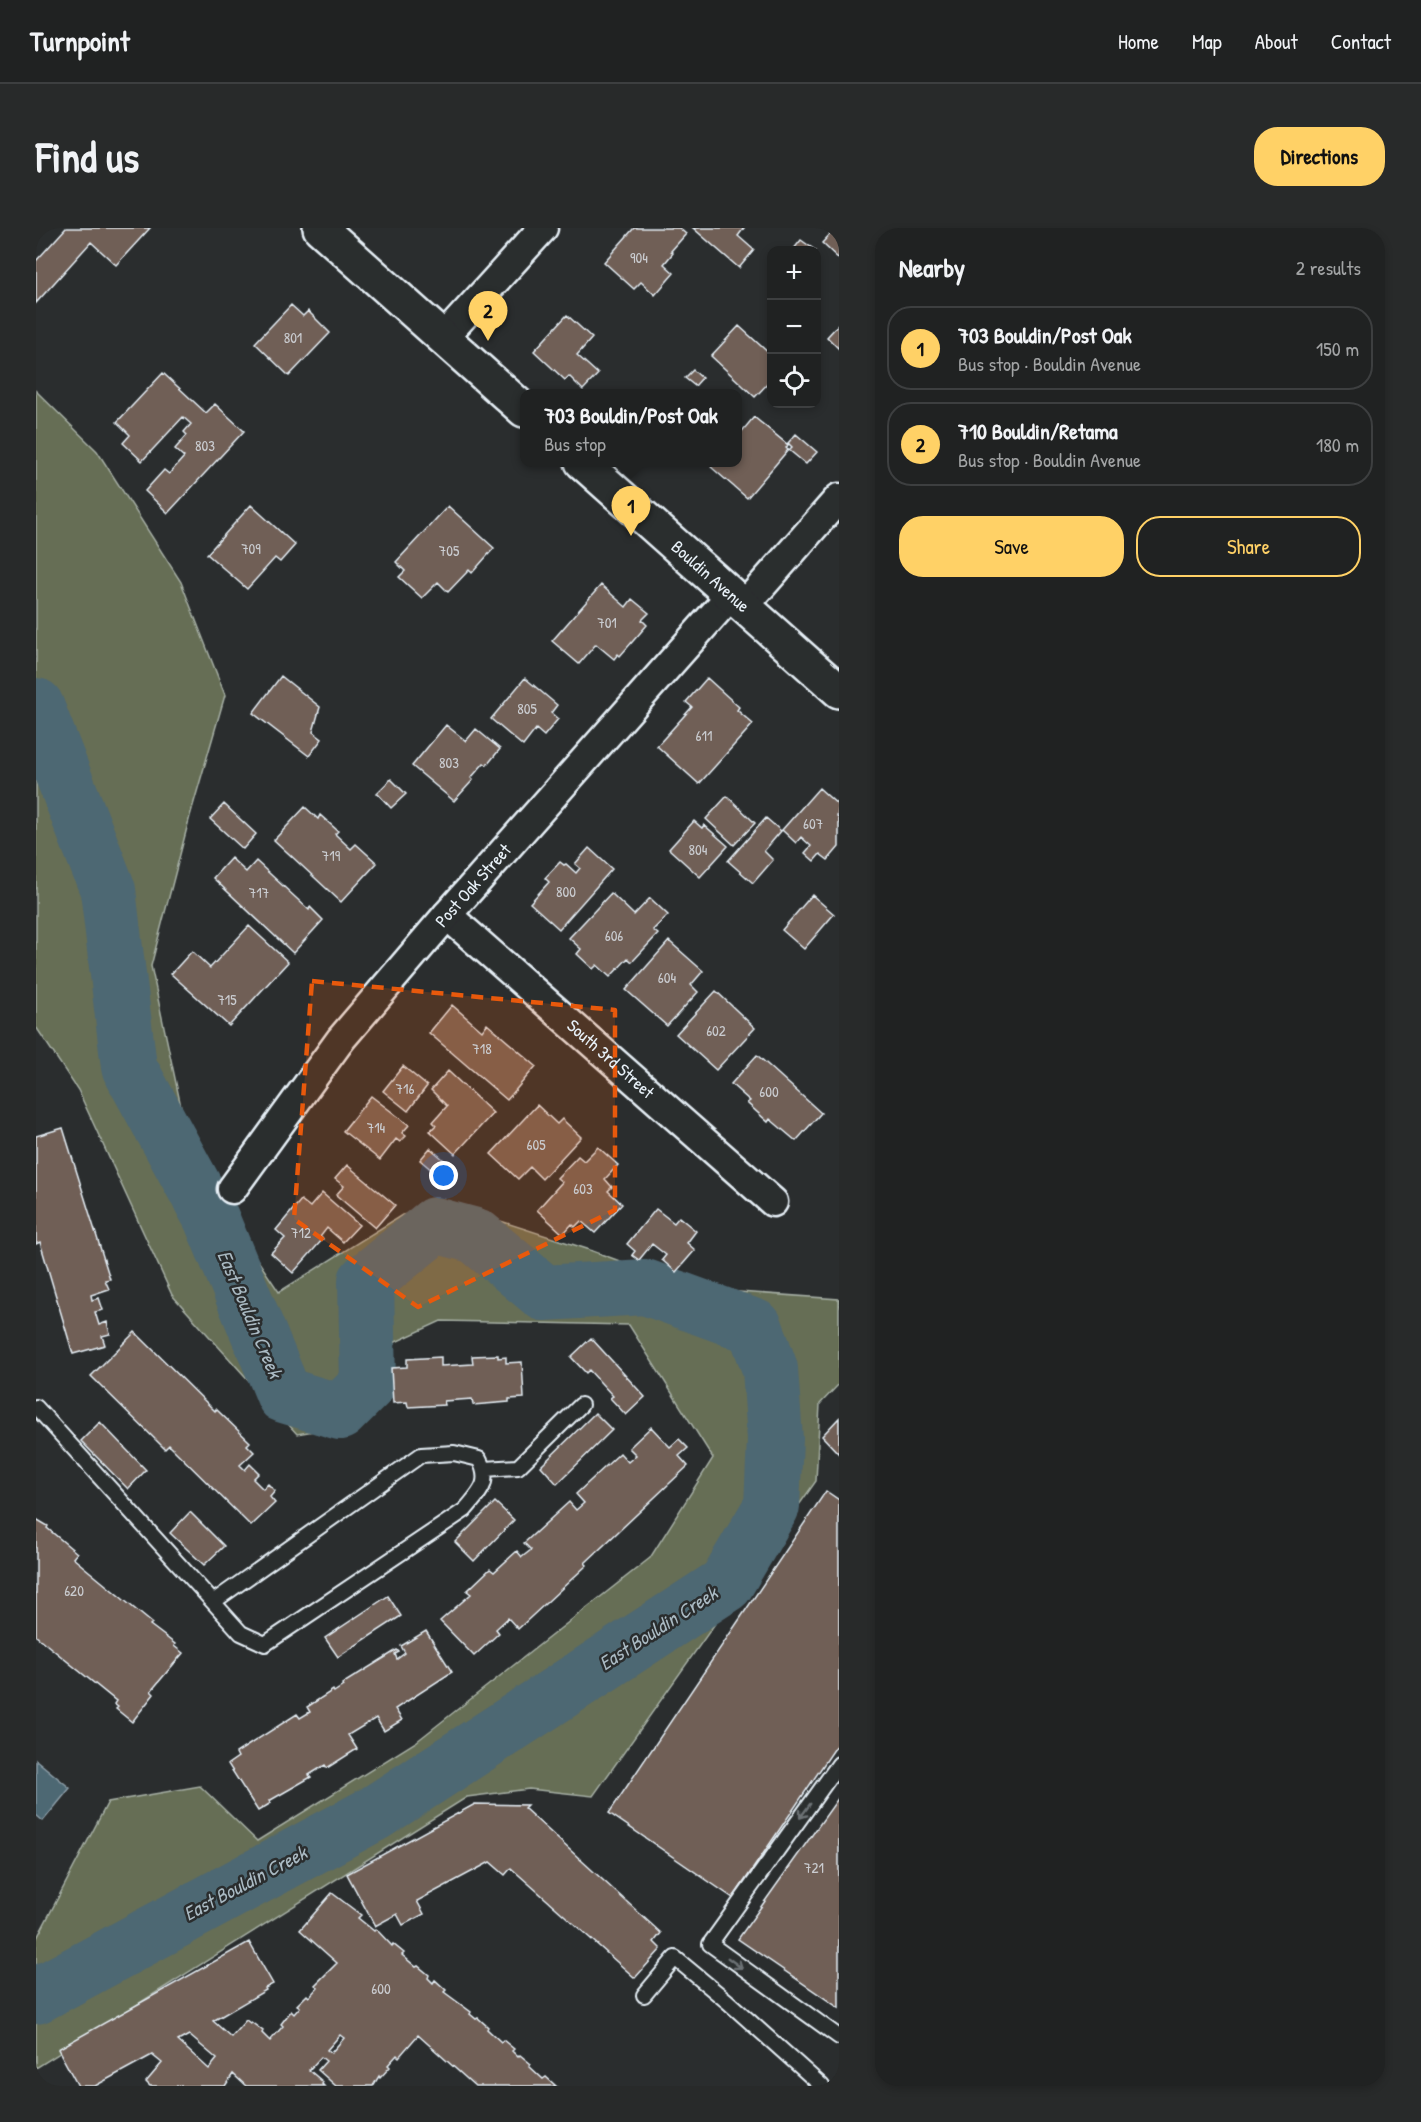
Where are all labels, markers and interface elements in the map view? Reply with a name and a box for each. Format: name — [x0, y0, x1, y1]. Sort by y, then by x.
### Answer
text: Turnpoint — [30, 22, 130, 60]
text: Home — [1118, 27, 1159, 56]
text: Map — [1192, 27, 1222, 56]
text: About — [1255, 27, 1298, 56]
text: Contact — [1331, 27, 1391, 56]
button: Directions — [1254, 127, 1385, 186]
text: Find us — [36, 128, 139, 185]
map controls — [767, 246, 821, 408]
button: + — [767, 246, 821, 300]
house number: 904 — [630, 247, 648, 268]
text: Nearby — [899, 250, 965, 285]
text: 2 results — [1296, 254, 1361, 281]
pin: 2 — [468, 291, 508, 341]
button: − — [767, 300, 821, 354]
text: 703 Bouldin/Post Oak — [958, 320, 1132, 350]
house number: 801 — [284, 327, 302, 348]
text: 1 — [917, 335, 924, 362]
text: 150 m — [1316, 335, 1359, 362]
text: Bus stop · Bouldin Avenue — [958, 350, 1141, 377]
button: locate — [767, 354, 821, 408]
popup — [520, 389, 742, 467]
text: 703 Bouldin/Post Oak — [544, 400, 718, 430]
text: 710 Bouldin/Retama — [958, 416, 1118, 446]
text: Bus stop — [544, 430, 606, 457]
text: 2 — [916, 431, 925, 458]
text: 180 m — [1316, 431, 1359, 458]
house number: 803 — [195, 435, 215, 456]
text: Bus stop · Bouldin Avenue — [958, 446, 1141, 473]
pin: 1 — [612, 486, 650, 536]
button: Save — [899, 516, 1124, 577]
button: Share — [1136, 516, 1361, 577]
street label: Bouldin Avenue — [666, 534, 755, 618]
house number: 709 — [241, 538, 261, 559]
house number: 705 — [439, 540, 460, 561]
house number: 701 — [597, 612, 617, 633]
house number: 805 — [517, 698, 537, 719]
house number: 611 — [696, 725, 712, 746]
house number: 803 — [439, 752, 459, 773]
house number: 607 — [803, 813, 823, 834]
street label: Post Oak Street — [429, 837, 517, 932]
house number: 804 — [689, 839, 708, 860]
house number: 719 — [322, 845, 341, 866]
house number: 800 — [556, 881, 576, 902]
house number: 717 — [249, 882, 269, 903]
house number: 606 — [605, 925, 623, 946]
house number: 604 — [658, 967, 677, 988]
house number: 715 — [217, 989, 237, 1010]
street label: South 3rd Street — [562, 1013, 661, 1105]
house number: 602 — [706, 1020, 726, 1041]
house number: 718 — [472, 1038, 492, 1059]
house number: 716 — [396, 1078, 414, 1099]
house number: 600 — [759, 1081, 779, 1102]
house number: 714 — [367, 1117, 386, 1138]
house number: 605 — [526, 1134, 546, 1155]
your location — [429, 1161, 458, 1190]
house number: 603 — [573, 1178, 593, 1199]
house number: 712 — [291, 1222, 311, 1243]
water label: East Bouldin Creek — [211, 1246, 290, 1383]
water label: East Bouldin Creek — [593, 1578, 724, 1676]
house number: 620 — [64, 1580, 84, 1601]
one-way arrow — [799, 1803, 811, 1819]
water label: East Bouldin Creek — [178, 1838, 313, 1926]
house number: 721 — [804, 1857, 824, 1878]
one-way arrow — [726, 1956, 742, 1969]
house number: 600 — [371, 1978, 391, 1999]

